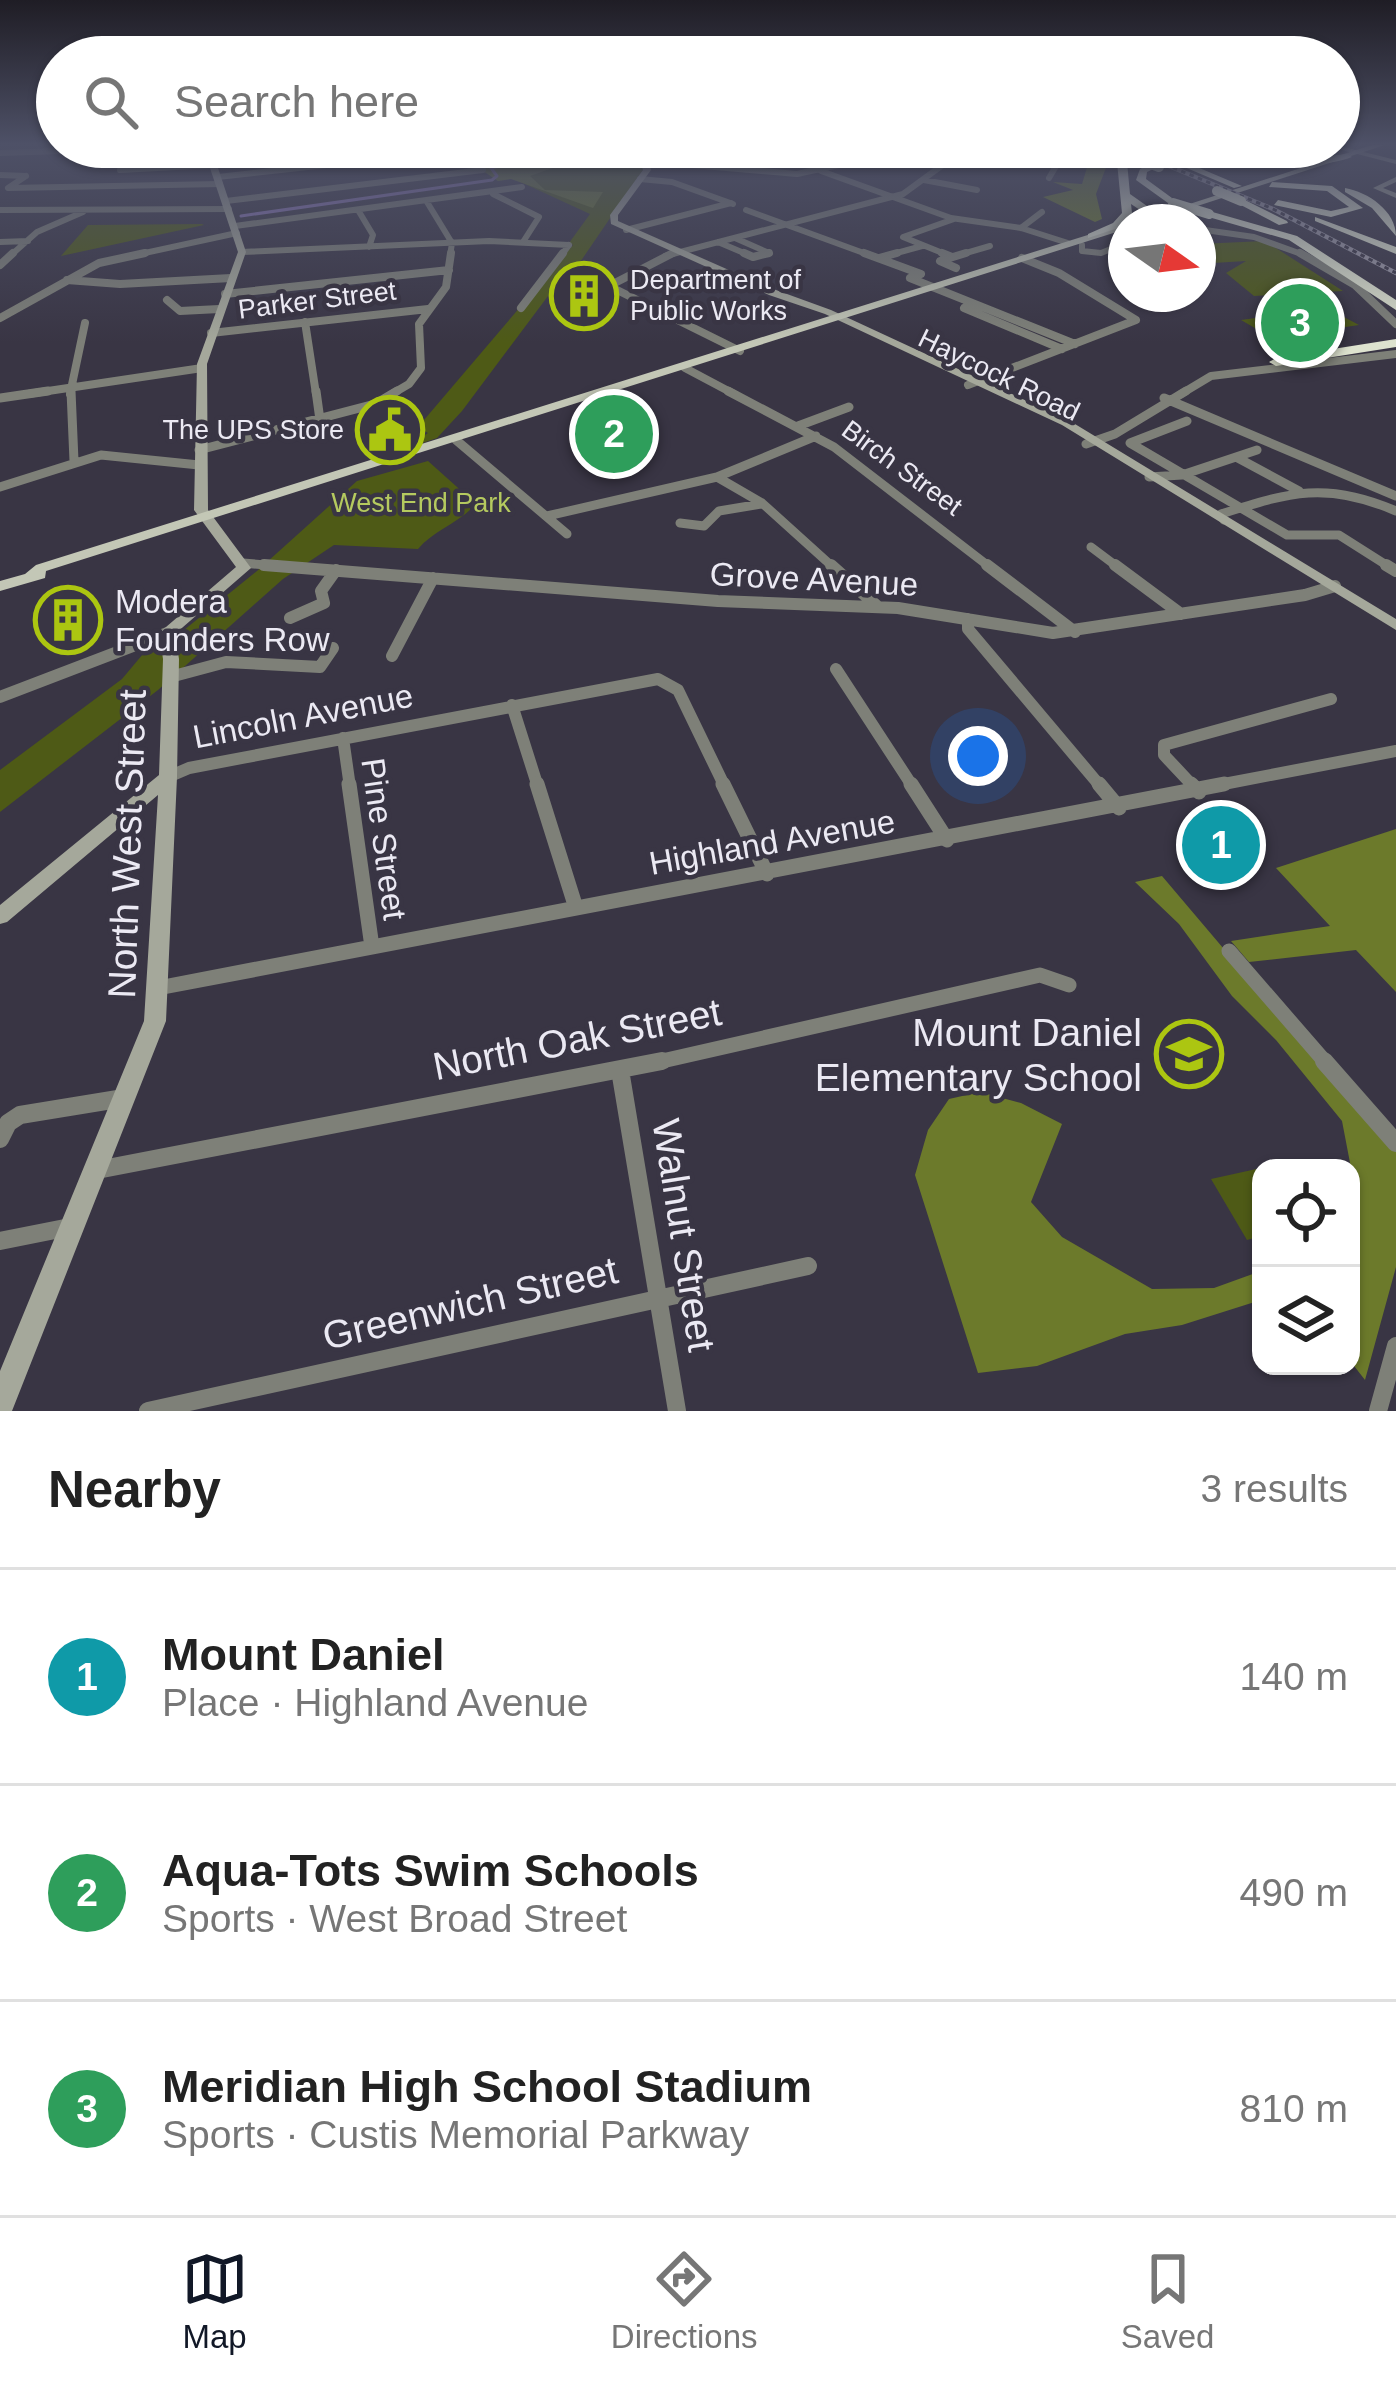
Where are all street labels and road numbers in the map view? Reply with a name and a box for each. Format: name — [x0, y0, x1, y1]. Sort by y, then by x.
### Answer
street label: Parker Street — [236, 275, 398, 325]
street label: Haycock Road — [914, 323, 1084, 427]
street label: Birch Street — [836, 414, 968, 522]
street label: Grove Avenue — [709, 555, 919, 603]
street label: Lincoln Avenue — [190, 677, 416, 755]
street label: North West Street — [100, 689, 154, 999]
street label: Pine Street — [354, 756, 414, 922]
street label: Highland Avenue — [646, 802, 898, 882]
street label: North Oak Street — [429, 990, 725, 1088]
street label: Walnut Street — [644, 1116, 724, 1354]
street label: Greenwich Street — [318, 1248, 622, 1358]

